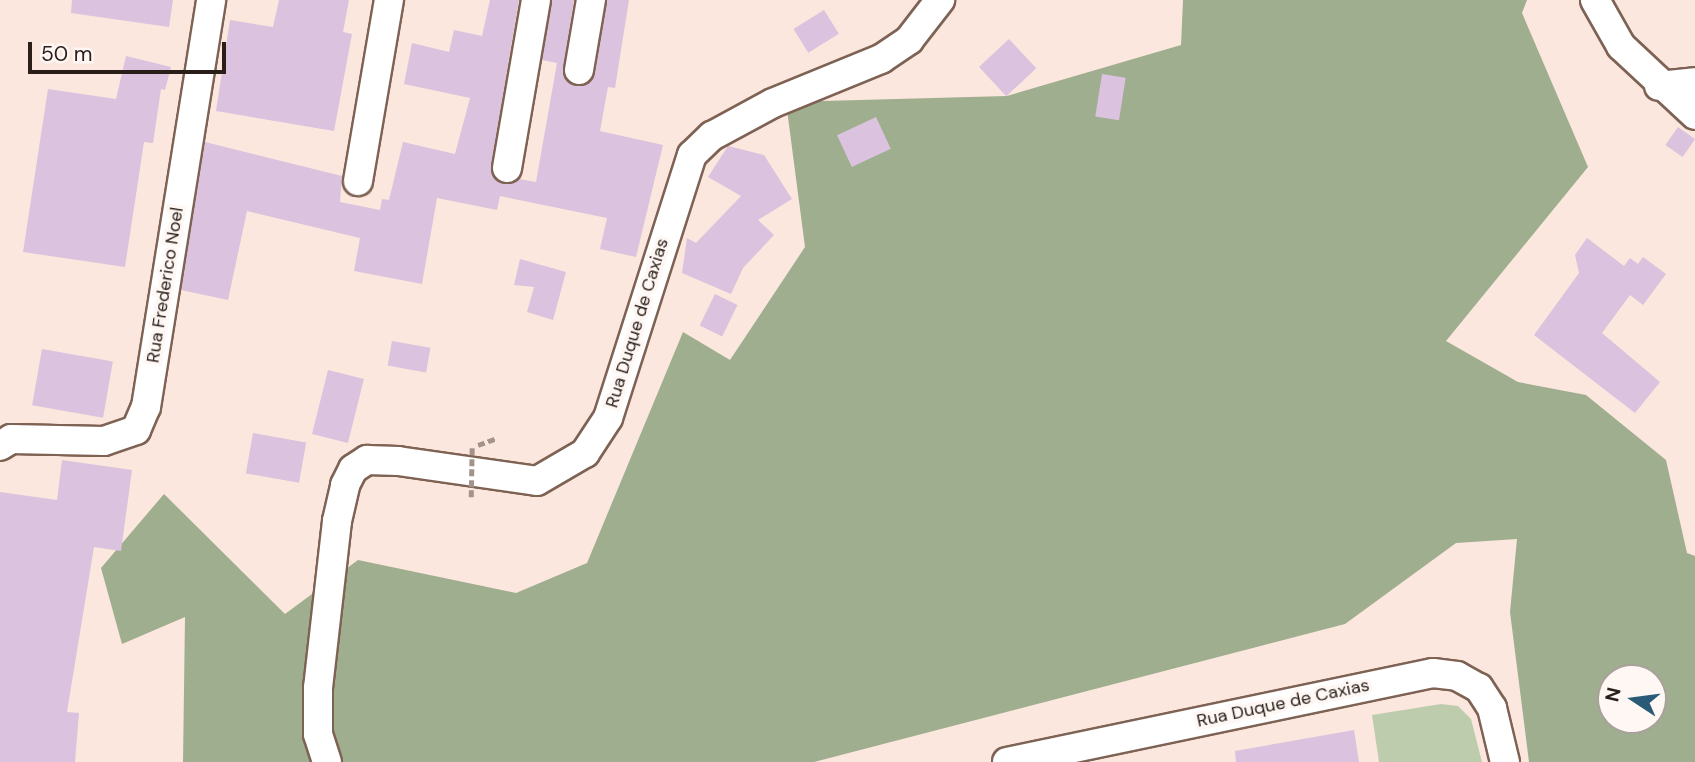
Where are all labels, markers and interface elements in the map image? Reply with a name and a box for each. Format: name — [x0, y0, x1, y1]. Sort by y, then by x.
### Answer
scale bar — [32, 28, 229, 72]
text: 50 m — [41, 40, 92, 68]
street label: Rua Frederico Noel — [142, 206, 188, 364]
street label: Rua Duque de Caxias — [601, 236, 673, 410]
north arrow — [1597, 664, 1667, 734]
street label: Rua Duque de Caxias — [1195, 674, 1371, 732]
text: N — [1599, 685, 1627, 704]

